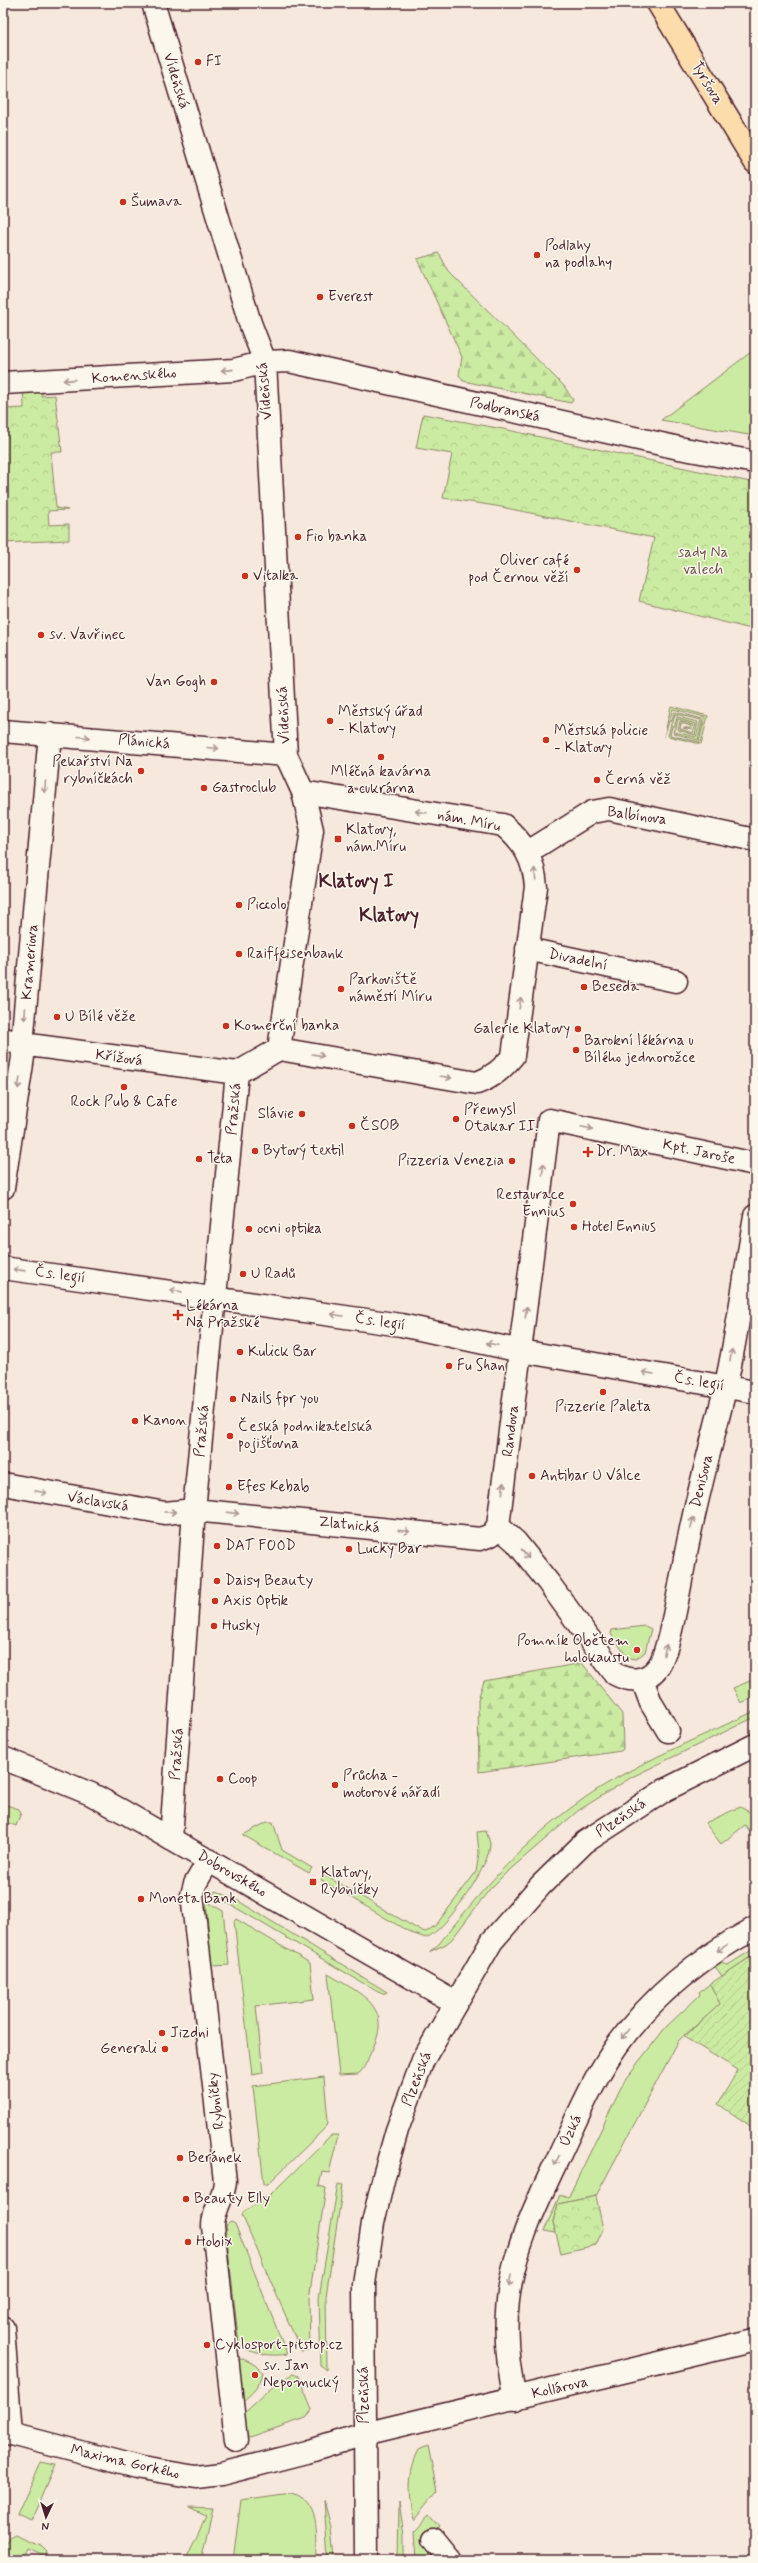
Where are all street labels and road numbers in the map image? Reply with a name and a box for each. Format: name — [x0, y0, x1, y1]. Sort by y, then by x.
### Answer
street label: Vídeňská — [158, 50, 194, 112]
street label: Tyršova — [686, 58, 728, 108]
street label: Vídeňská — [253, 361, 277, 421]
street label: Komenského — [91, 363, 177, 389]
street label: Podbranská — [468, 393, 542, 427]
street label: Vídeňská — [273, 686, 295, 744]
street label: Plánická — [117, 730, 171, 754]
street label: Balbínova — [606, 802, 668, 830]
street label: nám. Míru — [436, 805, 503, 837]
street label: Krameriova — [17, 923, 43, 1001]
street label: Divadelní — [547, 944, 609, 976]
street label: Křížová — [94, 1045, 144, 1071]
street label: Pražská — [222, 1082, 246, 1136]
street label: Kpt. Jaroše — [661, 1135, 737, 1169]
street label: Čs. legií — [33, 1261, 87, 1289]
street label: Čs. legií — [353, 1307, 407, 1337]
street label: Čs. legií — [672, 1367, 726, 1397]
street label: Pražská — [190, 1404, 214, 1458]
street label: Randova — [498, 1404, 524, 1458]
street label: Denisova — [686, 1452, 718, 1510]
street label: Václavská — [66, 1487, 130, 1517]
street label: Zlatnická — [317, 1512, 381, 1538]
street label: Pražská — [165, 1727, 189, 1781]
street label: Plzeňská — [592, 1794, 650, 1842]
street label: Dobrovského — [193, 1846, 271, 1902]
street label: Plzeňská — [397, 2049, 437, 2109]
street label: Rybníčky — [203, 2071, 229, 2131]
street label: Úzká — [555, 2111, 587, 2151]
street label: Plzeňská — [354, 2366, 374, 2424]
street label: Kollárova — [530, 2372, 590, 2404]
street label: Maxima Gorkého — [69, 2440, 181, 2484]

